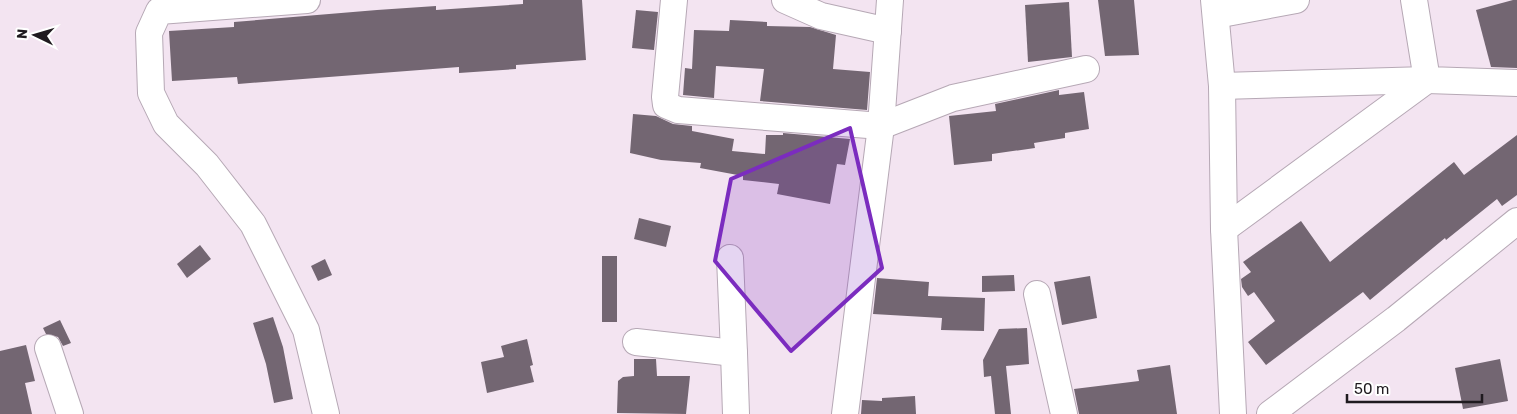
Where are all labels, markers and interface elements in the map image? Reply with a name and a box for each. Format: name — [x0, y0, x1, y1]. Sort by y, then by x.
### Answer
north arrow — [10, 10, 60, 60]
text: N — [14, 28, 31, 40]
scale bar — [1347, 372, 1482, 404]
text: 50 m — [1354, 380, 1389, 398]

